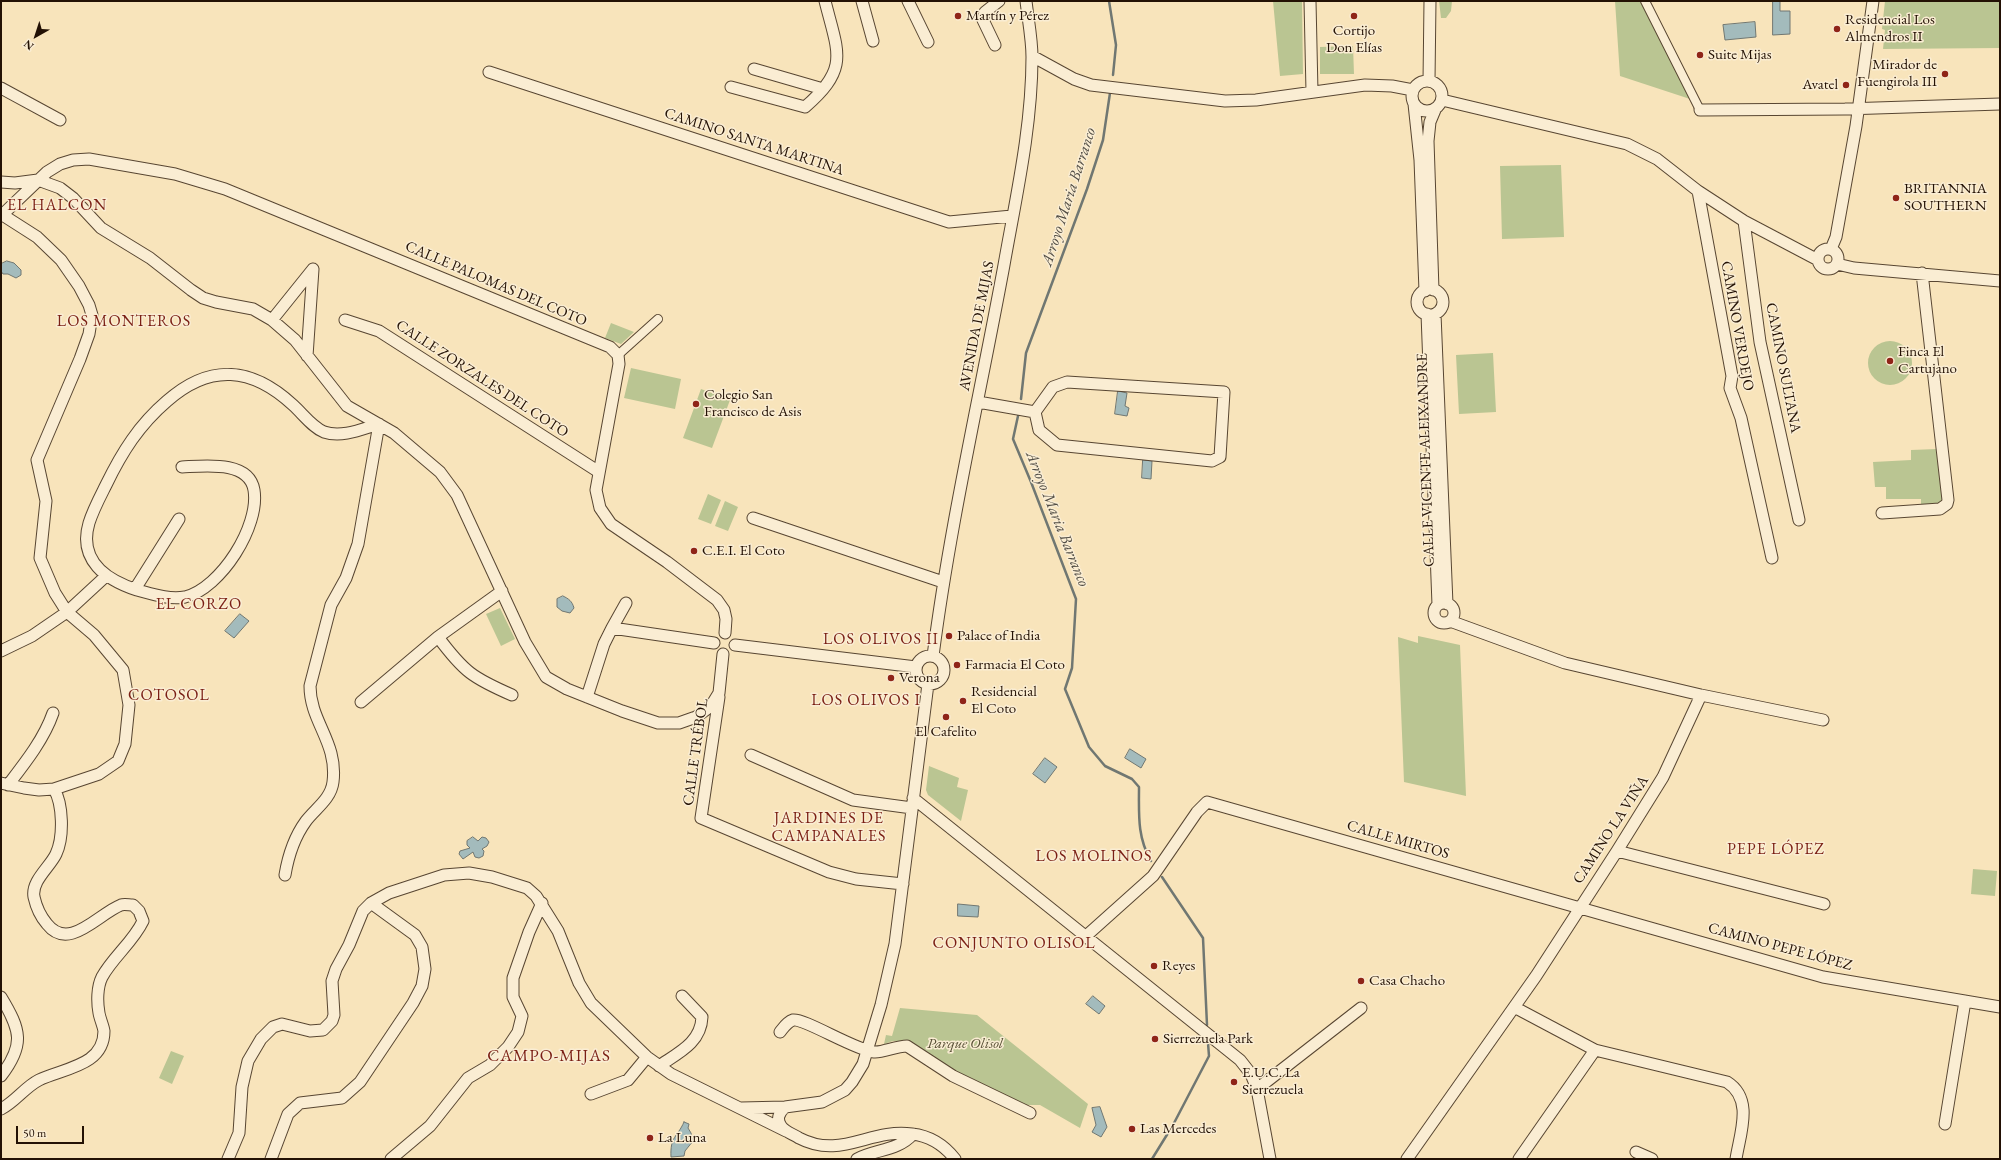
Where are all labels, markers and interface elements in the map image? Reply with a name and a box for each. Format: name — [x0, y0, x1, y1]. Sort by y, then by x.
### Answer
place label: Martín y Pérez — [966, 7, 1049, 25]
marker: Martín y Pérez — [953, 11, 963, 21]
marker: Cortijo Don Elías — [1349, 11, 1359, 21]
place label: Residencial Los Almendros II — [1845, 11, 1935, 46]
north arrow — [16, 16, 56, 56]
place label: Cortijo Don Elías — [1326, 22, 1382, 57]
marker: Residencial Los Almendros II — [1832, 24, 1842, 34]
text: N — [21, 37, 36, 54]
place label: Suite Mijas — [1708, 46, 1772, 64]
marker: Suite Mijas — [1695, 50, 1705, 60]
place label: Mirador de Fuengirola III — [1857, 56, 1937, 91]
marker: Mirador de Fuengirola III — [1940, 69, 1950, 79]
place label: Avatel — [1802, 76, 1838, 94]
marker: Avatel — [1841, 80, 1851, 90]
street label: CAMINO SANTA MARTINA — [662, 104, 846, 180]
water label: Arroyo Maria Barranco — [1038, 125, 1100, 269]
place label: BRITANNIA SOUTHERN — [1904, 180, 1987, 215]
marker: BRITANNIA SOUTHERN — [1891, 193, 1901, 203]
district label: EL HALCON — [7, 196, 107, 216]
street label: CALLE PALOMAS DEL COTO — [402, 237, 590, 331]
street label: AVENIDA DE MIJAS — [956, 260, 998, 392]
street label: CAMINO VERDEJO — [1717, 260, 1757, 392]
street label: CAMINO SULTANA — [1762, 301, 1804, 435]
district label: LOS MONTEROS — [57, 312, 191, 332]
street label: CALLE ZORZALES DEL COTO — [392, 316, 572, 442]
place label: Finca El Cartujano — [1898, 343, 1957, 378]
street label: CALLE VICENTE ALEIXANDRE — [1413, 353, 1439, 567]
marker: Finca El Cartujano — [1885, 356, 1895, 366]
place label: Colegio San Francisco de Asis — [704, 386, 802, 421]
marker: Colegio San Francisco de Asis — [691, 399, 701, 409]
water label: Arroyo Maria Barranco — [1021, 448, 1093, 590]
place label: C.E.I. El Coto — [702, 542, 785, 560]
marker: C.E.I. El Coto — [689, 546, 699, 556]
district label: EL CORZO — [156, 595, 242, 615]
place label: Palace of India — [957, 627, 1040, 645]
district label: LOS OLIVOS II — [823, 630, 939, 650]
marker: Palace of India — [944, 631, 954, 641]
place label: Farmacia El Coto — [965, 656, 1065, 674]
marker: Farmacia El Coto — [952, 660, 962, 670]
place label: Verona — [899, 669, 940, 687]
marker: Verona — [886, 673, 896, 683]
place label: Residencial El Coto — [971, 683, 1037, 718]
district label: COTOSOL — [128, 686, 210, 706]
district label: LOS OLIVOS I — [811, 691, 921, 711]
marker: Residencial El Coto — [958, 696, 968, 706]
street label: CALLE TRÉBOL — [680, 697, 712, 807]
marker: El Cafelito — [941, 712, 951, 722]
place label: El Cafelito — [915, 723, 977, 741]
street label: CAMINO LA VIÑA — [1569, 772, 1653, 888]
district label: JARDINES DE CAMPANALES — [772, 809, 886, 847]
street label: CALLE MIRTOS — [1345, 817, 1451, 863]
district label: PEPE LÓPEZ — [1727, 840, 1825, 860]
district label: LOS MOLINOS — [1036, 847, 1152, 867]
street label: CAMINO PEPE LÓPEZ — [1706, 919, 1854, 975]
district label: CONJUNTO OLISOL — [933, 934, 1095, 954]
place label: Reyes — [1162, 957, 1195, 975]
marker: Reyes — [1149, 961, 1159, 971]
place label: Casa Chacho — [1369, 972, 1445, 990]
marker: Casa Chacho — [1356, 976, 1366, 986]
place label: Sierrezuela Park — [1163, 1030, 1253, 1048]
marker: Sierrezuela Park — [1150, 1034, 1160, 1044]
park label: Parque Olisol — [927, 1035, 1003, 1053]
district label: CAMPO-MIJAS — [487, 1046, 611, 1066]
place label: E.U.C. La Sierrezuela — [1242, 1064, 1303, 1099]
marker: E.U.C. La Sierrezuela — [1229, 1077, 1239, 1087]
scale bar — [18, 1118, 86, 1144]
place label: Las Mercedes — [1140, 1120, 1216, 1138]
marker: Las Mercedes — [1127, 1124, 1137, 1134]
text: 50 m — [23, 1125, 46, 1141]
place label: La Luna — [658, 1129, 706, 1147]
marker: La Luna — [645, 1133, 655, 1143]

